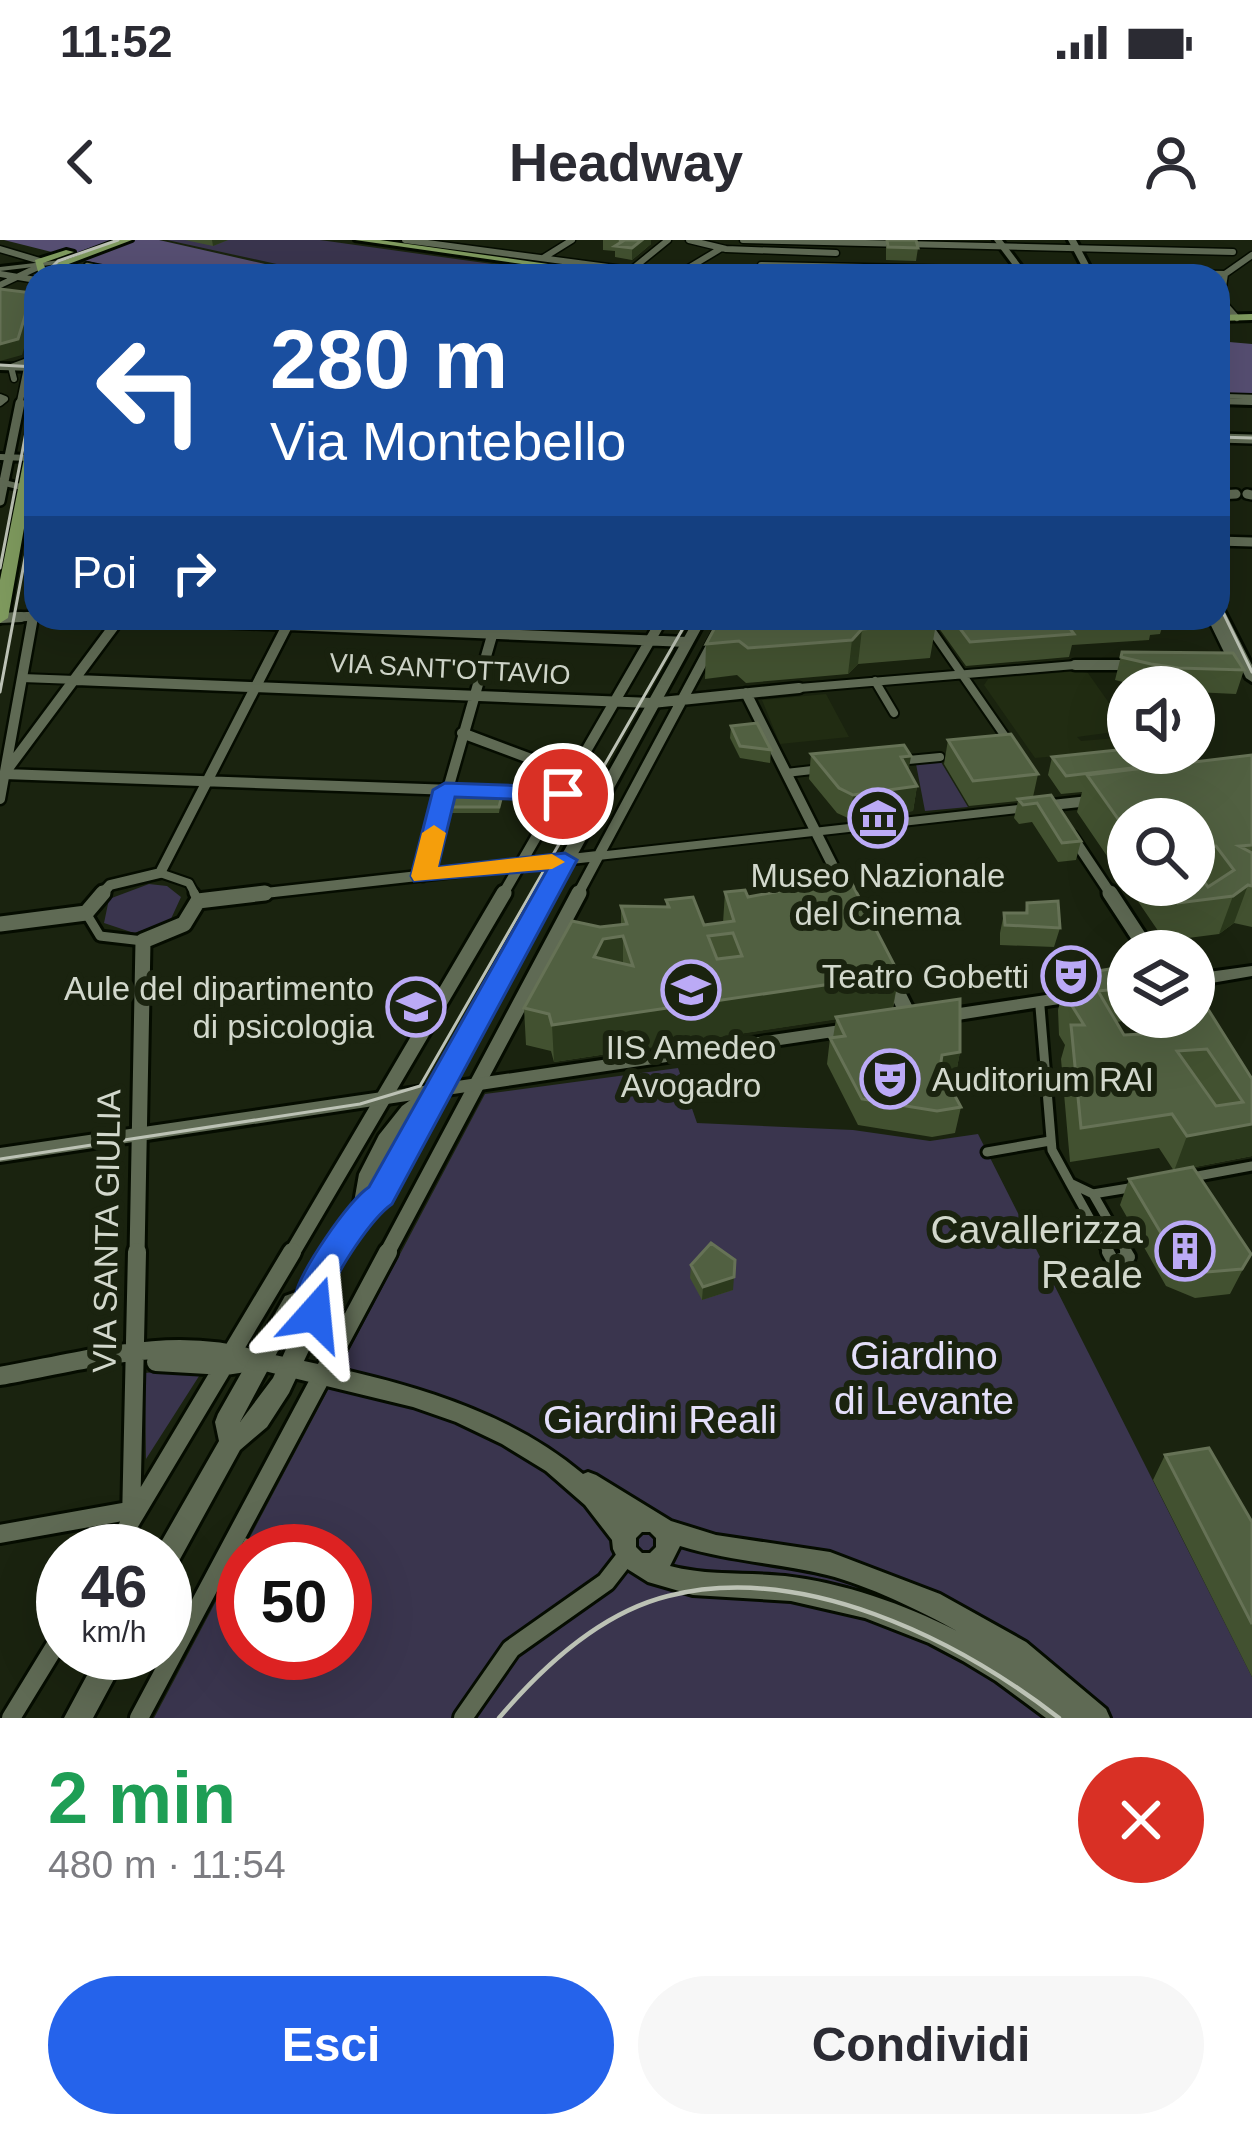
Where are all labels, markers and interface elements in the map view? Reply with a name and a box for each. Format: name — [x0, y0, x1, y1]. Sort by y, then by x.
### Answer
text: 11:52 — [60, 16, 173, 67]
icon: back — [48, 129, 114, 195]
icon: person — [1138, 129, 1204, 195]
text: Headway — [509, 132, 743, 192]
icon: left — [72, 312, 228, 468]
text: 280 m — [270, 312, 508, 406]
text: Via Montebello — [270, 411, 626, 471]
icon: right — [161, 540, 227, 606]
text: Poi — [72, 547, 137, 598]
street label: VIA SANT'OTTAVIO — [329, 648, 571, 690]
map controls — [1107, 666, 1215, 1038]
button: sound — [1107, 666, 1215, 774]
pin — [512, 743, 614, 845]
icon: arrive — [530, 761, 596, 827]
museum icon: Museo Nazionale del Cinema — [847, 787, 909, 849]
button: search — [1107, 798, 1215, 906]
place label: Museo Nazionale del Cinema — [751, 857, 1005, 932]
button: layers — [1107, 930, 1215, 1038]
theatre icon: Teatro Gobetti — [1040, 945, 1102, 1007]
place label: Teatro Gobetti — [822, 958, 1029, 995]
school or university icon: IIS Amedeo Avogadro — [660, 959, 722, 1021]
place label: Aule del dipartimento di psicologia — [64, 970, 375, 1045]
school or university icon: Aule del dipartimento di psicologia — [385, 976, 447, 1038]
place label: IIS Amedeo Avogadro — [606, 1029, 776, 1104]
theatre icon: Auditorium RAI — [859, 1048, 921, 1110]
place label: Auditorium RAI — [932, 1061, 1154, 1098]
street label: VIA SANTA GIULIA — [86, 1089, 127, 1373]
place label: Cavallerizza Reale — [931, 1208, 1143, 1296]
building icon: Cavallerizza Reale — [1154, 1220, 1216, 1282]
position arrow — [252, 1251, 378, 1377]
park label: Giardino di Levante — [834, 1334, 1014, 1422]
park label: Giardini Reali — [543, 1398, 777, 1441]
speed limit sign: 50 — [216, 1524, 372, 1680]
text: 46 — [81, 1553, 147, 1620]
text: km/h — [81, 1615, 147, 1648]
button: close — [1078, 1757, 1204, 1883]
text: 2 min — [48, 1758, 236, 1838]
text: 480 m · 11:54 — [48, 1843, 286, 1886]
button: Esci — [48, 1976, 614, 2114]
button: Condividi — [638, 1976, 1204, 2114]

